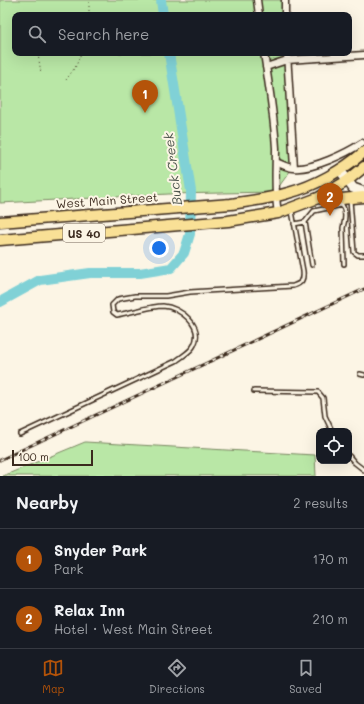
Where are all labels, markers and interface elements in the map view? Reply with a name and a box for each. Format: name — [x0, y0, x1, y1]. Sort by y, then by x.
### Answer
search box — [12, 12, 352, 56]
icon: search — [26, 23, 48, 45]
text: Search here — [58, 24, 149, 44]
pin: 1 — [132, 80, 158, 113]
water label: Buck Creek — [159, 131, 185, 206]
pin: 2 — [317, 183, 343, 216]
street label: West Main Street — [55, 188, 159, 212]
road number: US 40 — [63, 224, 105, 242]
your location — [149, 238, 169, 258]
map controls — [316, 428, 352, 464]
button: locate — [316, 428, 352, 464]
scale bar — [12, 448, 93, 467]
text: 100 m — [18, 449, 49, 464]
text: Nearby — [16, 491, 78, 513]
text: 2 results — [293, 494, 348, 511]
text: Snyder Park — [54, 540, 147, 560]
text: 1 — [26, 550, 32, 567]
text: 170 m — [312, 550, 348, 567]
text: Park — [54, 560, 83, 577]
text: Relax Inn — [54, 600, 125, 620]
text: 2 — [25, 610, 33, 627]
text: 210 m — [312, 610, 348, 627]
text: Hotel · West Main Street — [54, 620, 213, 637]
tab: Map — [42, 657, 65, 696]
tab: Directions — [149, 657, 205, 696]
tab: Saved — [289, 657, 322, 696]

